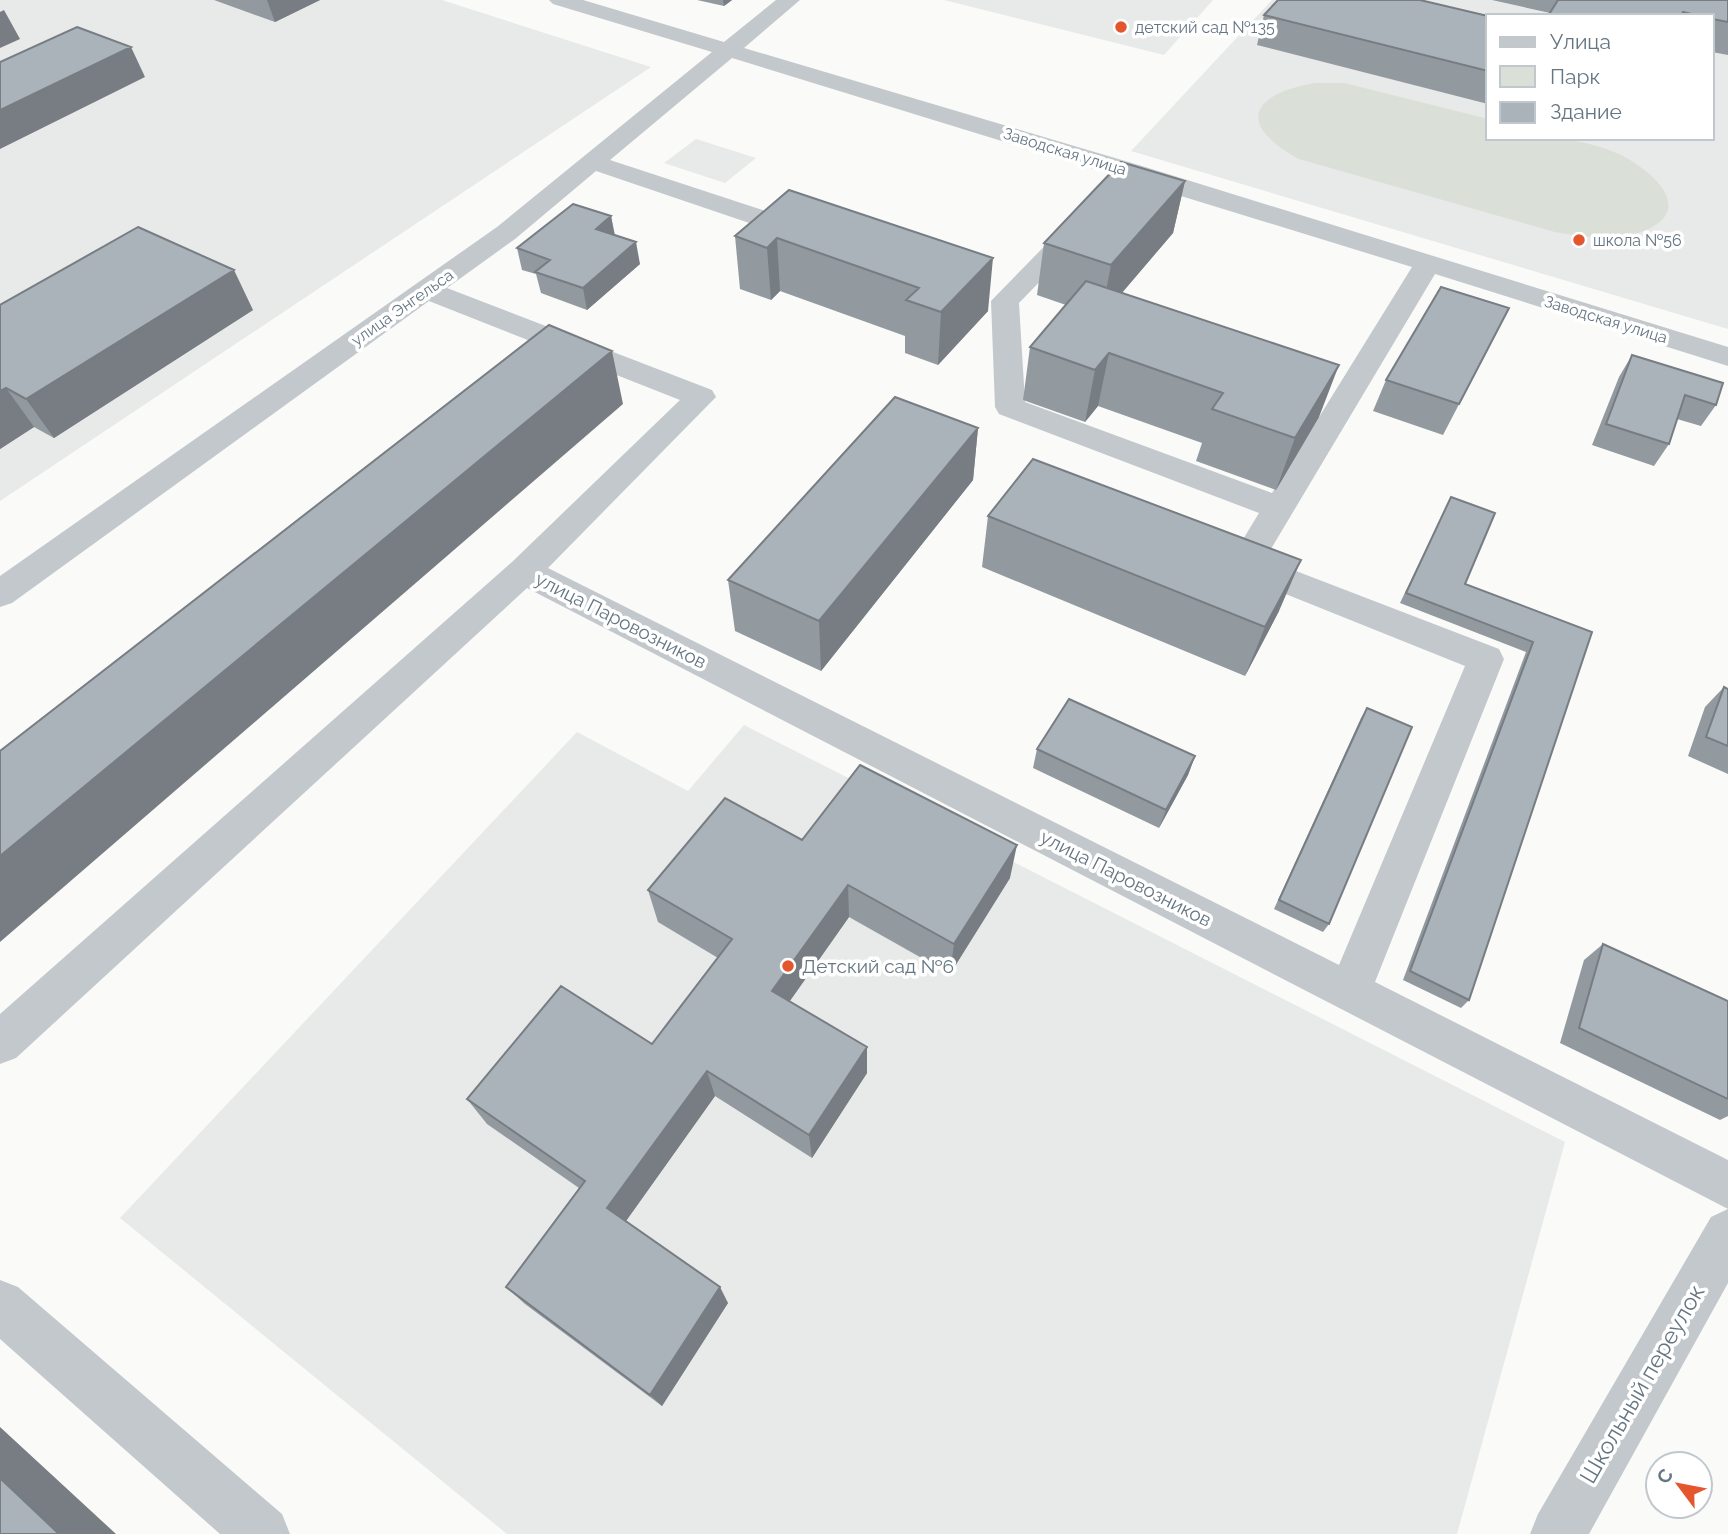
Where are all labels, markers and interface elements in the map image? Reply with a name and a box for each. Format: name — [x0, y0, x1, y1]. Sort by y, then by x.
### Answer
legend — [1486, 14, 1714, 140]
place label: детский сад №135 — [1135, 18, 1275, 37]
marker: детский сад №135 — [1113, 19, 1129, 35]
text: Улица — [1550, 29, 1611, 54]
text: Парк — [1550, 64, 1600, 89]
text: Здание — [1550, 99, 1622, 124]
street label: Заводская улица — [1001, 124, 1129, 179]
place label: школа №56 — [1593, 231, 1682, 250]
marker: школа №56 — [1571, 232, 1587, 248]
street label: улица Энгельса — [348, 265, 457, 350]
street label: Заводская улица — [1542, 292, 1670, 347]
street label: улица Паровозников — [532, 567, 710, 673]
street label: улица Паровозников — [1037, 825, 1215, 931]
place label: Детский сад №6 — [802, 955, 954, 977]
marker: Детский сад №6 — [780, 958, 796, 974]
street label: Школьный переулок — [1574, 1280, 1709, 1488]
north arrow — [1644, 1450, 1714, 1520]
text: С — [1652, 1465, 1677, 1487]

